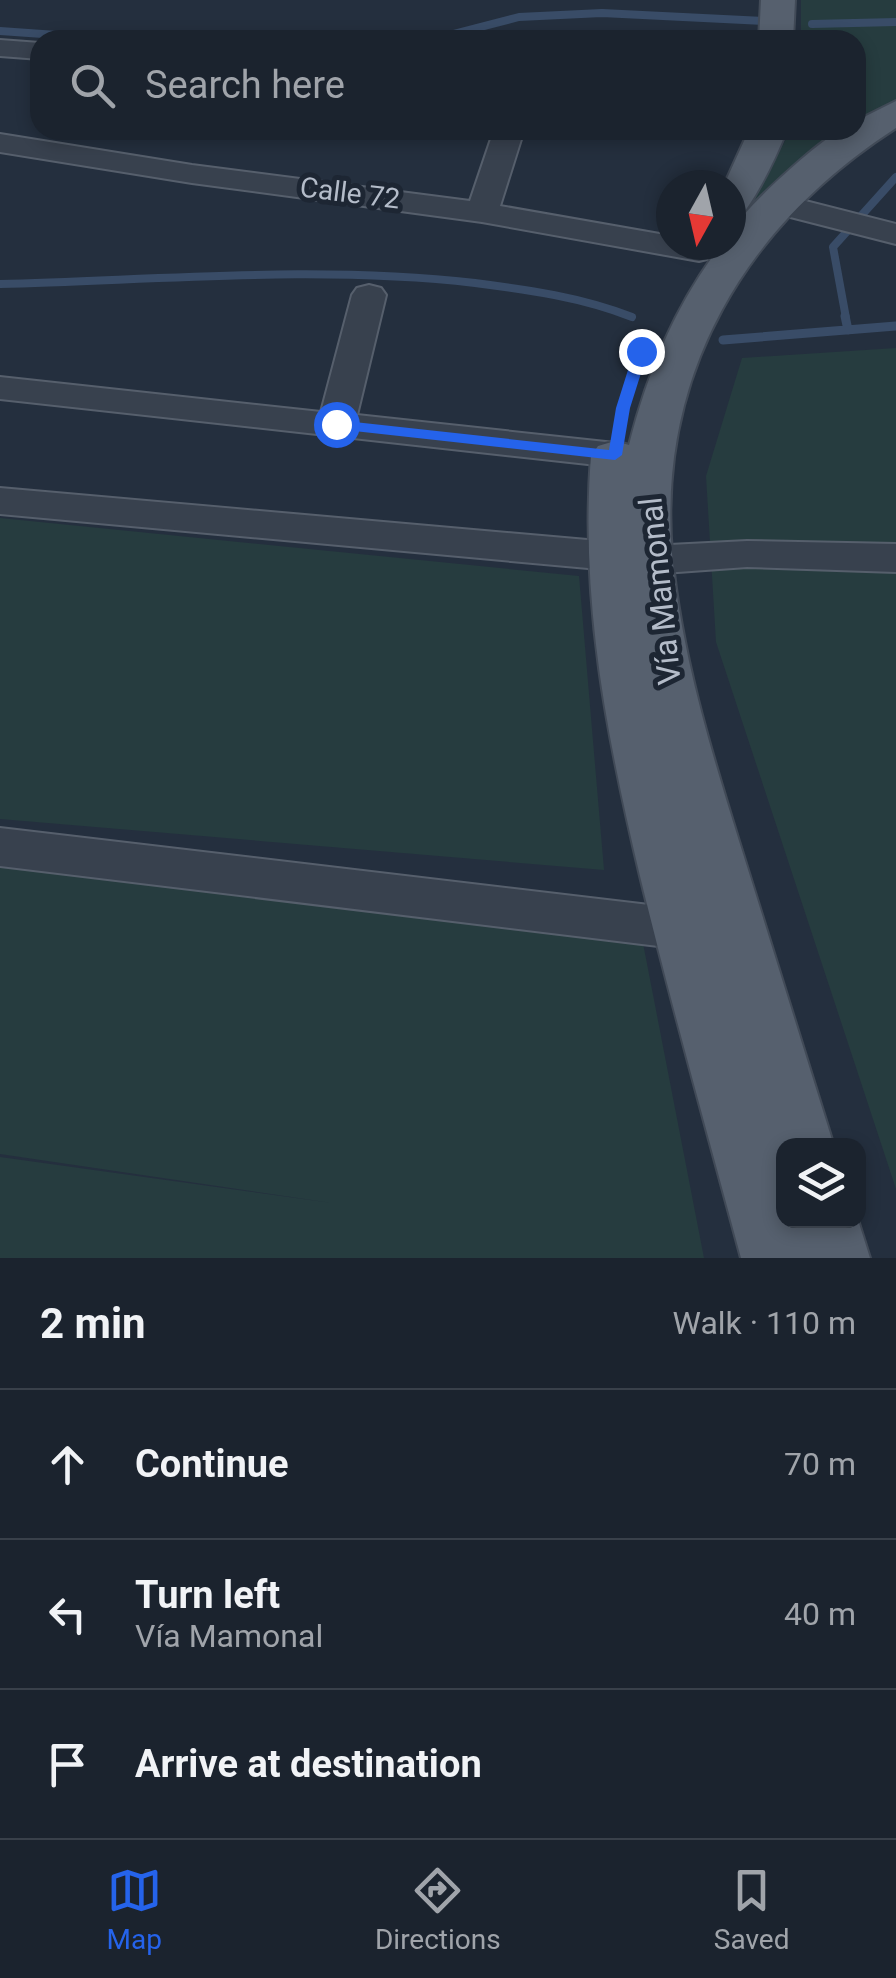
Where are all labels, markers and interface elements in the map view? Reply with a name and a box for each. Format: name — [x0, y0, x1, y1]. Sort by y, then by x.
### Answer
search box — [30, 30, 866, 140]
icon: search — [65, 58, 120, 113]
text: Search here — [145, 63, 345, 107]
north arrow — [656, 170, 746, 260]
street label: Calle 72 — [298, 171, 402, 215]
route end — [619, 329, 665, 375]
route start — [314, 402, 360, 448]
street label: Vía Mamonal — [631, 495, 689, 687]
map controls — [776, 1138, 866, 1228]
button: layers — [776, 1138, 866, 1228]
text: 2 min — [40, 1299, 146, 1348]
text: Walk · 110 m — [673, 1304, 856, 1342]
icon: ahead — [40, 1437, 95, 1492]
text: Continue — [135, 1442, 289, 1486]
text: 70 m — [784, 1445, 856, 1483]
text: Turn left — [135, 1573, 280, 1617]
icon: left — [40, 1587, 95, 1642]
text: 40 m — [784, 1595, 856, 1633]
text: Vía Mamonal — [135, 1617, 323, 1655]
icon: arrive — [40, 1737, 95, 1792]
text: Arrive at destination — [135, 1742, 482, 1786]
tab: Map — [107, 1863, 162, 1956]
tab: Directions — [375, 1863, 501, 1956]
tab: Saved — [714, 1863, 789, 1956]

